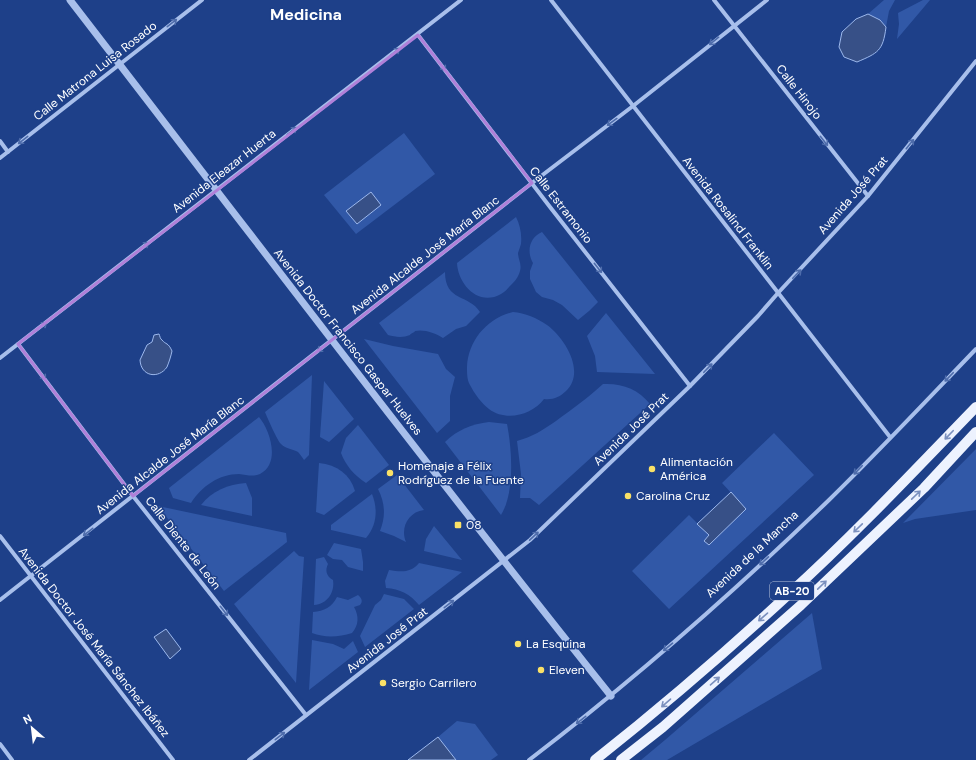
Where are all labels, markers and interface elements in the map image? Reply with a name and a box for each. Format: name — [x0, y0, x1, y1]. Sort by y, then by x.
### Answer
district label: Medicina — [270, 4, 342, 25]
street label: Calle Matrona Luisa Rosado — [30, 18, 160, 124]
one-way arrow — [167, 18, 178, 27]
one-way arrow — [709, 37, 720, 46]
one-way arrow — [390, 48, 401, 56]
one-way arrow — [437, 60, 446, 71]
street label: Calle Hinojo — [773, 61, 825, 123]
one-way arrow — [607, 117, 618, 126]
street label: Avenida Eleazar Huerta — [169, 126, 279, 216]
one-way arrow — [287, 127, 298, 136]
one-way arrow — [820, 135, 829, 146]
one-way arrow — [18, 136, 29, 144]
one-way arrow — [905, 139, 914, 149]
street label: Avenida José Prat — [815, 152, 892, 238]
street label: Avenida Rosalind Franklin — [679, 153, 777, 273]
street label: Calle Estramonio — [526, 163, 596, 247]
street label: Avenida Alcalde José María Blanc — [347, 192, 503, 318]
one-way arrow — [139, 241, 150, 250]
street label: Avenida Doctor Francisco Gaspar Huelves — [270, 245, 426, 439]
one-way arrow — [594, 263, 602, 274]
one-way arrow — [792, 269, 801, 279]
one-way arrow — [36, 321, 47, 330]
one-way arrow — [317, 344, 328, 352]
one-way arrow — [703, 363, 713, 373]
one-way arrow — [37, 370, 46, 381]
one-way arrow — [944, 372, 954, 382]
street label: Avenida José Prat — [590, 389, 672, 469]
street label: Avenida Alcalde José María Blanc — [92, 392, 248, 518]
one-way arrow — [944, 430, 954, 440]
place label: Alimentación América — [660, 454, 733, 484]
place label: Homenaje a Félix Rodríguez de la Fuente — [398, 458, 524, 488]
marker: Alimentación América — [647, 464, 657, 474]
one-way arrow — [853, 465, 863, 475]
marker: Homenaje a Félix Rodríguez de la Fuente — [385, 468, 395, 478]
place label: Carolina Cruz — [636, 488, 710, 504]
marker: Carolina Cruz — [623, 491, 633, 501]
one-way arrow — [911, 491, 921, 500]
street label: Calle Diente de León — [142, 493, 225, 593]
street label: Avenida de la Mancha — [702, 507, 802, 601]
place label: 08 — [466, 517, 482, 533]
marker: 08 — [453, 520, 463, 530]
one-way arrow — [853, 523, 863, 533]
one-way arrow — [82, 528, 93, 536]
one-way arrow — [528, 532, 538, 541]
street label: Avenida Doctor José María Sánchez Ibáñez — [15, 544, 173, 740]
one-way arrow — [759, 556, 770, 565]
one-way arrow — [817, 581, 827, 590]
road number: AB-20 — [770, 582, 814, 600]
one-way arrow — [443, 600, 454, 608]
street label: Avenida José Prat — [343, 603, 431, 677]
one-way arrow — [219, 605, 228, 616]
one-way arrow — [758, 612, 768, 622]
place label: La Esquina — [526, 636, 586, 652]
marker: La Esquina — [513, 639, 523, 649]
one-way arrow — [662, 643, 673, 652]
place label: Eleven — [549, 662, 585, 678]
marker: Eleven — [536, 665, 546, 675]
place label: Sergio Carrilero — [391, 675, 477, 691]
one-way arrow — [710, 676, 720, 685]
marker: Sergio Carrilero — [378, 678, 388, 688]
one-way arrow — [661, 698, 671, 707]
north arrow — [12, 708, 52, 748]
text: N — [20, 711, 34, 727]
one-way arrow — [575, 716, 586, 725]
one-way arrow — [275, 732, 286, 740]

